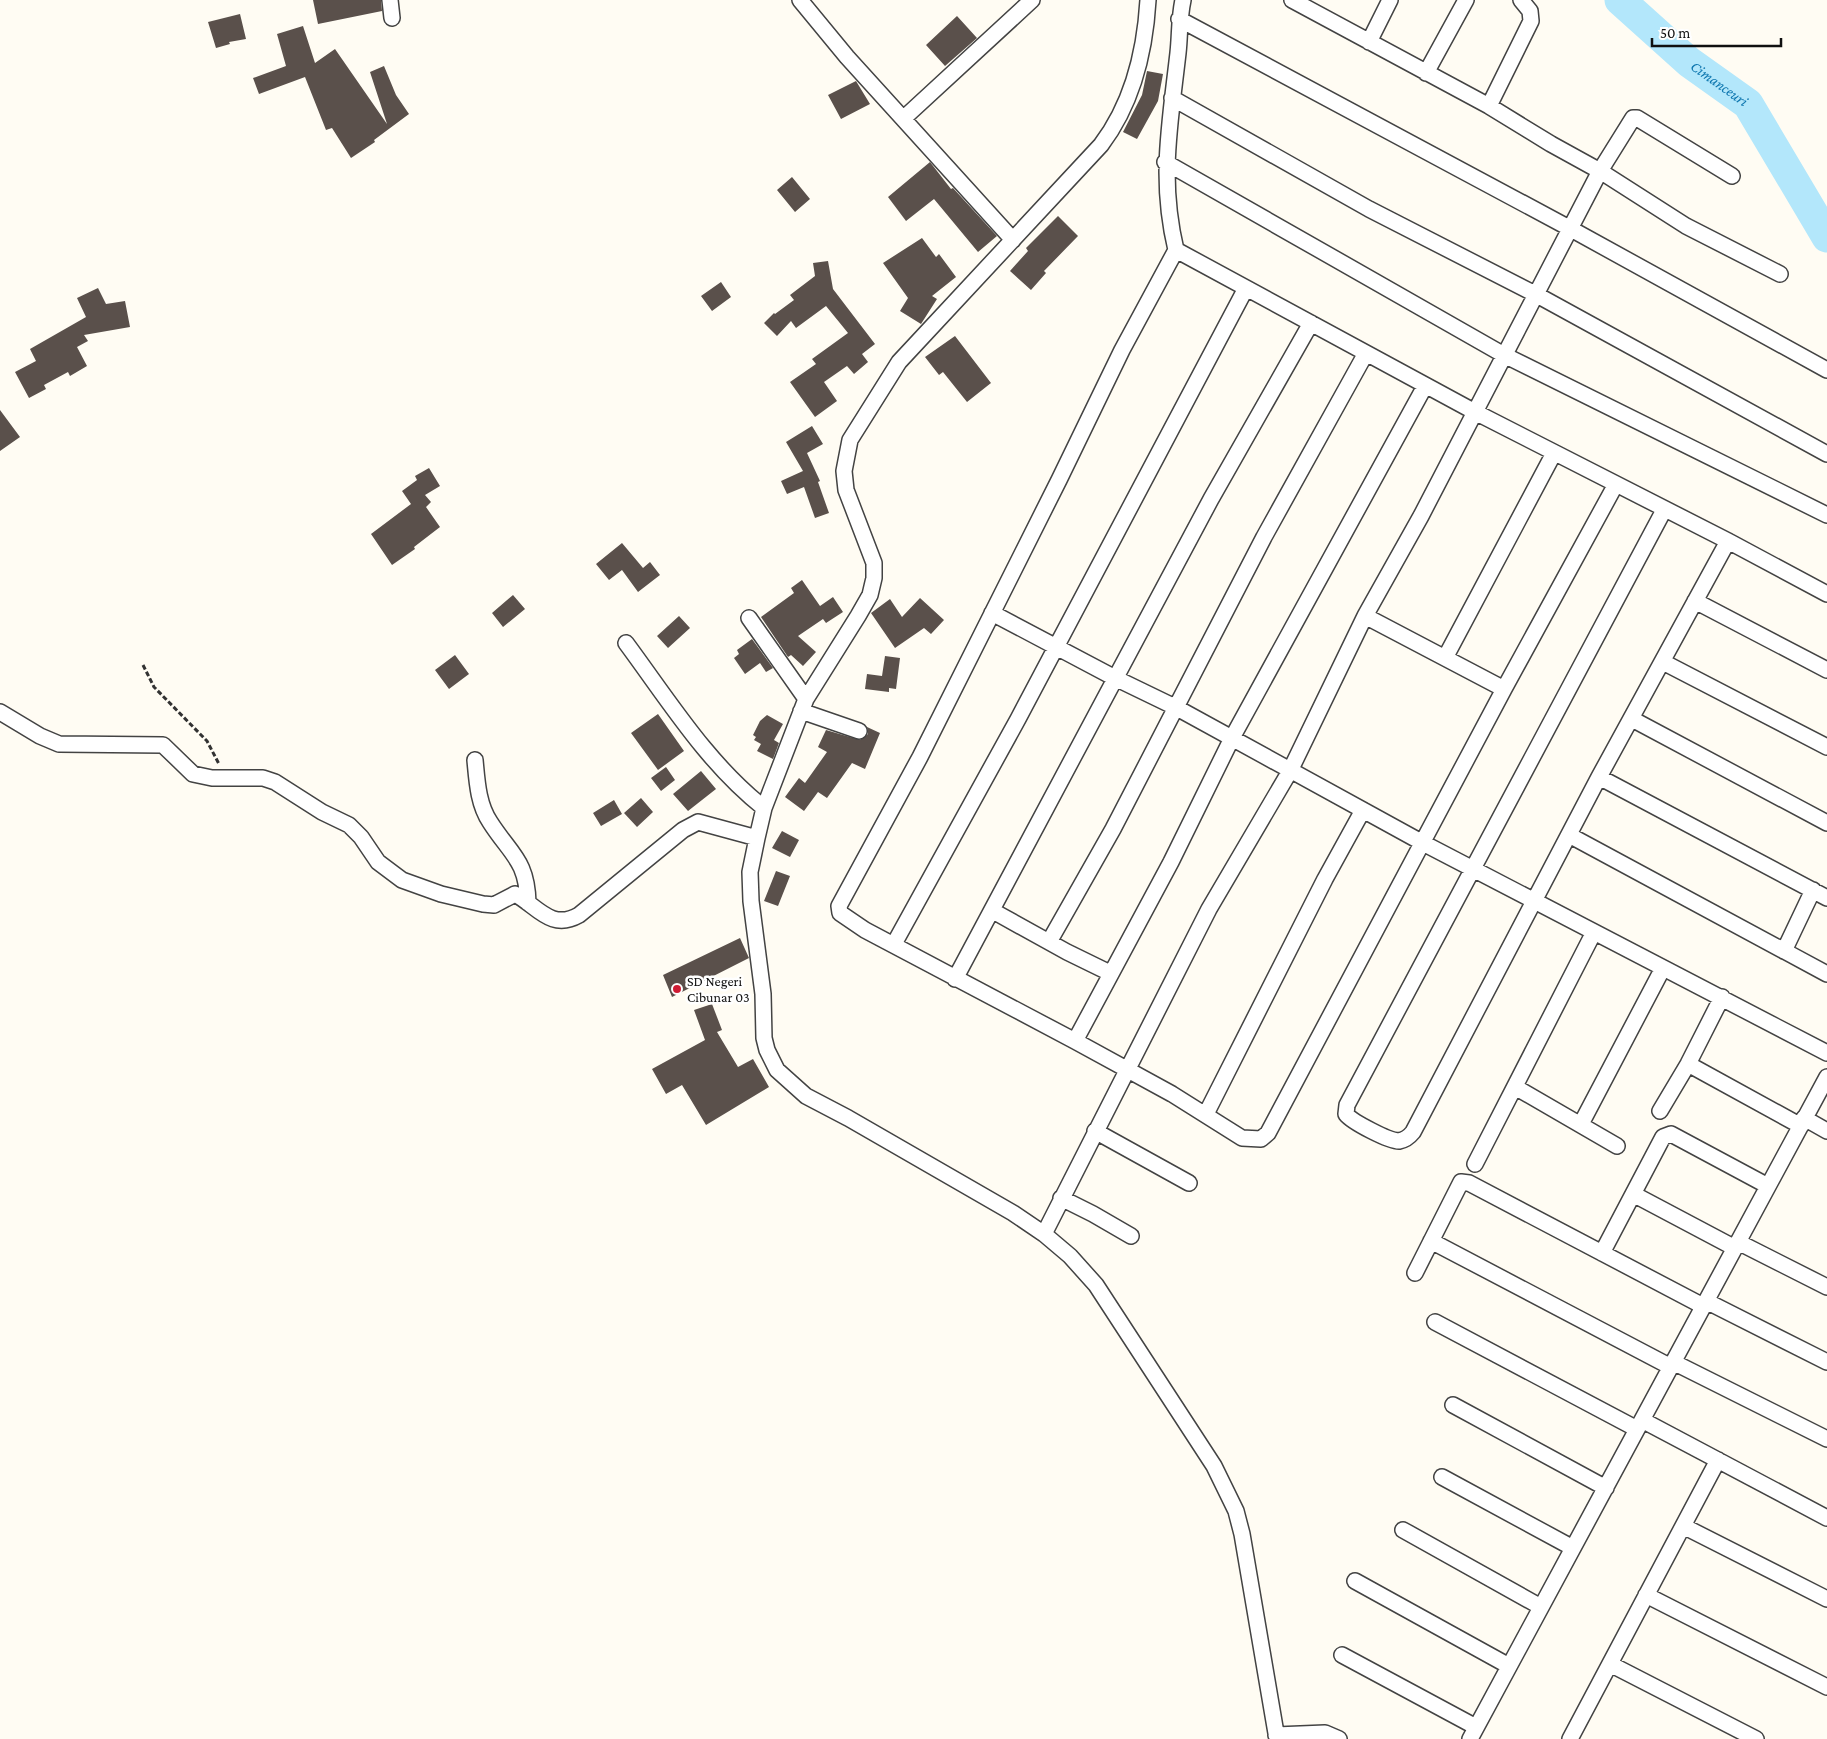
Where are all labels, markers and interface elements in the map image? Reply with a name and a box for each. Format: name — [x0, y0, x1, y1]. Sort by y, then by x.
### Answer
scale bar — [1652, 15, 1781, 47]
text: 50 m — [1660, 25, 1690, 41]
water label: Cimanceuri — [1688, 58, 1752, 110]
place label: SD Negeri Cibunar 03 — [687, 973, 750, 1005]
marker: SD Negeri Cibunar 03 — [671, 983, 683, 995]

